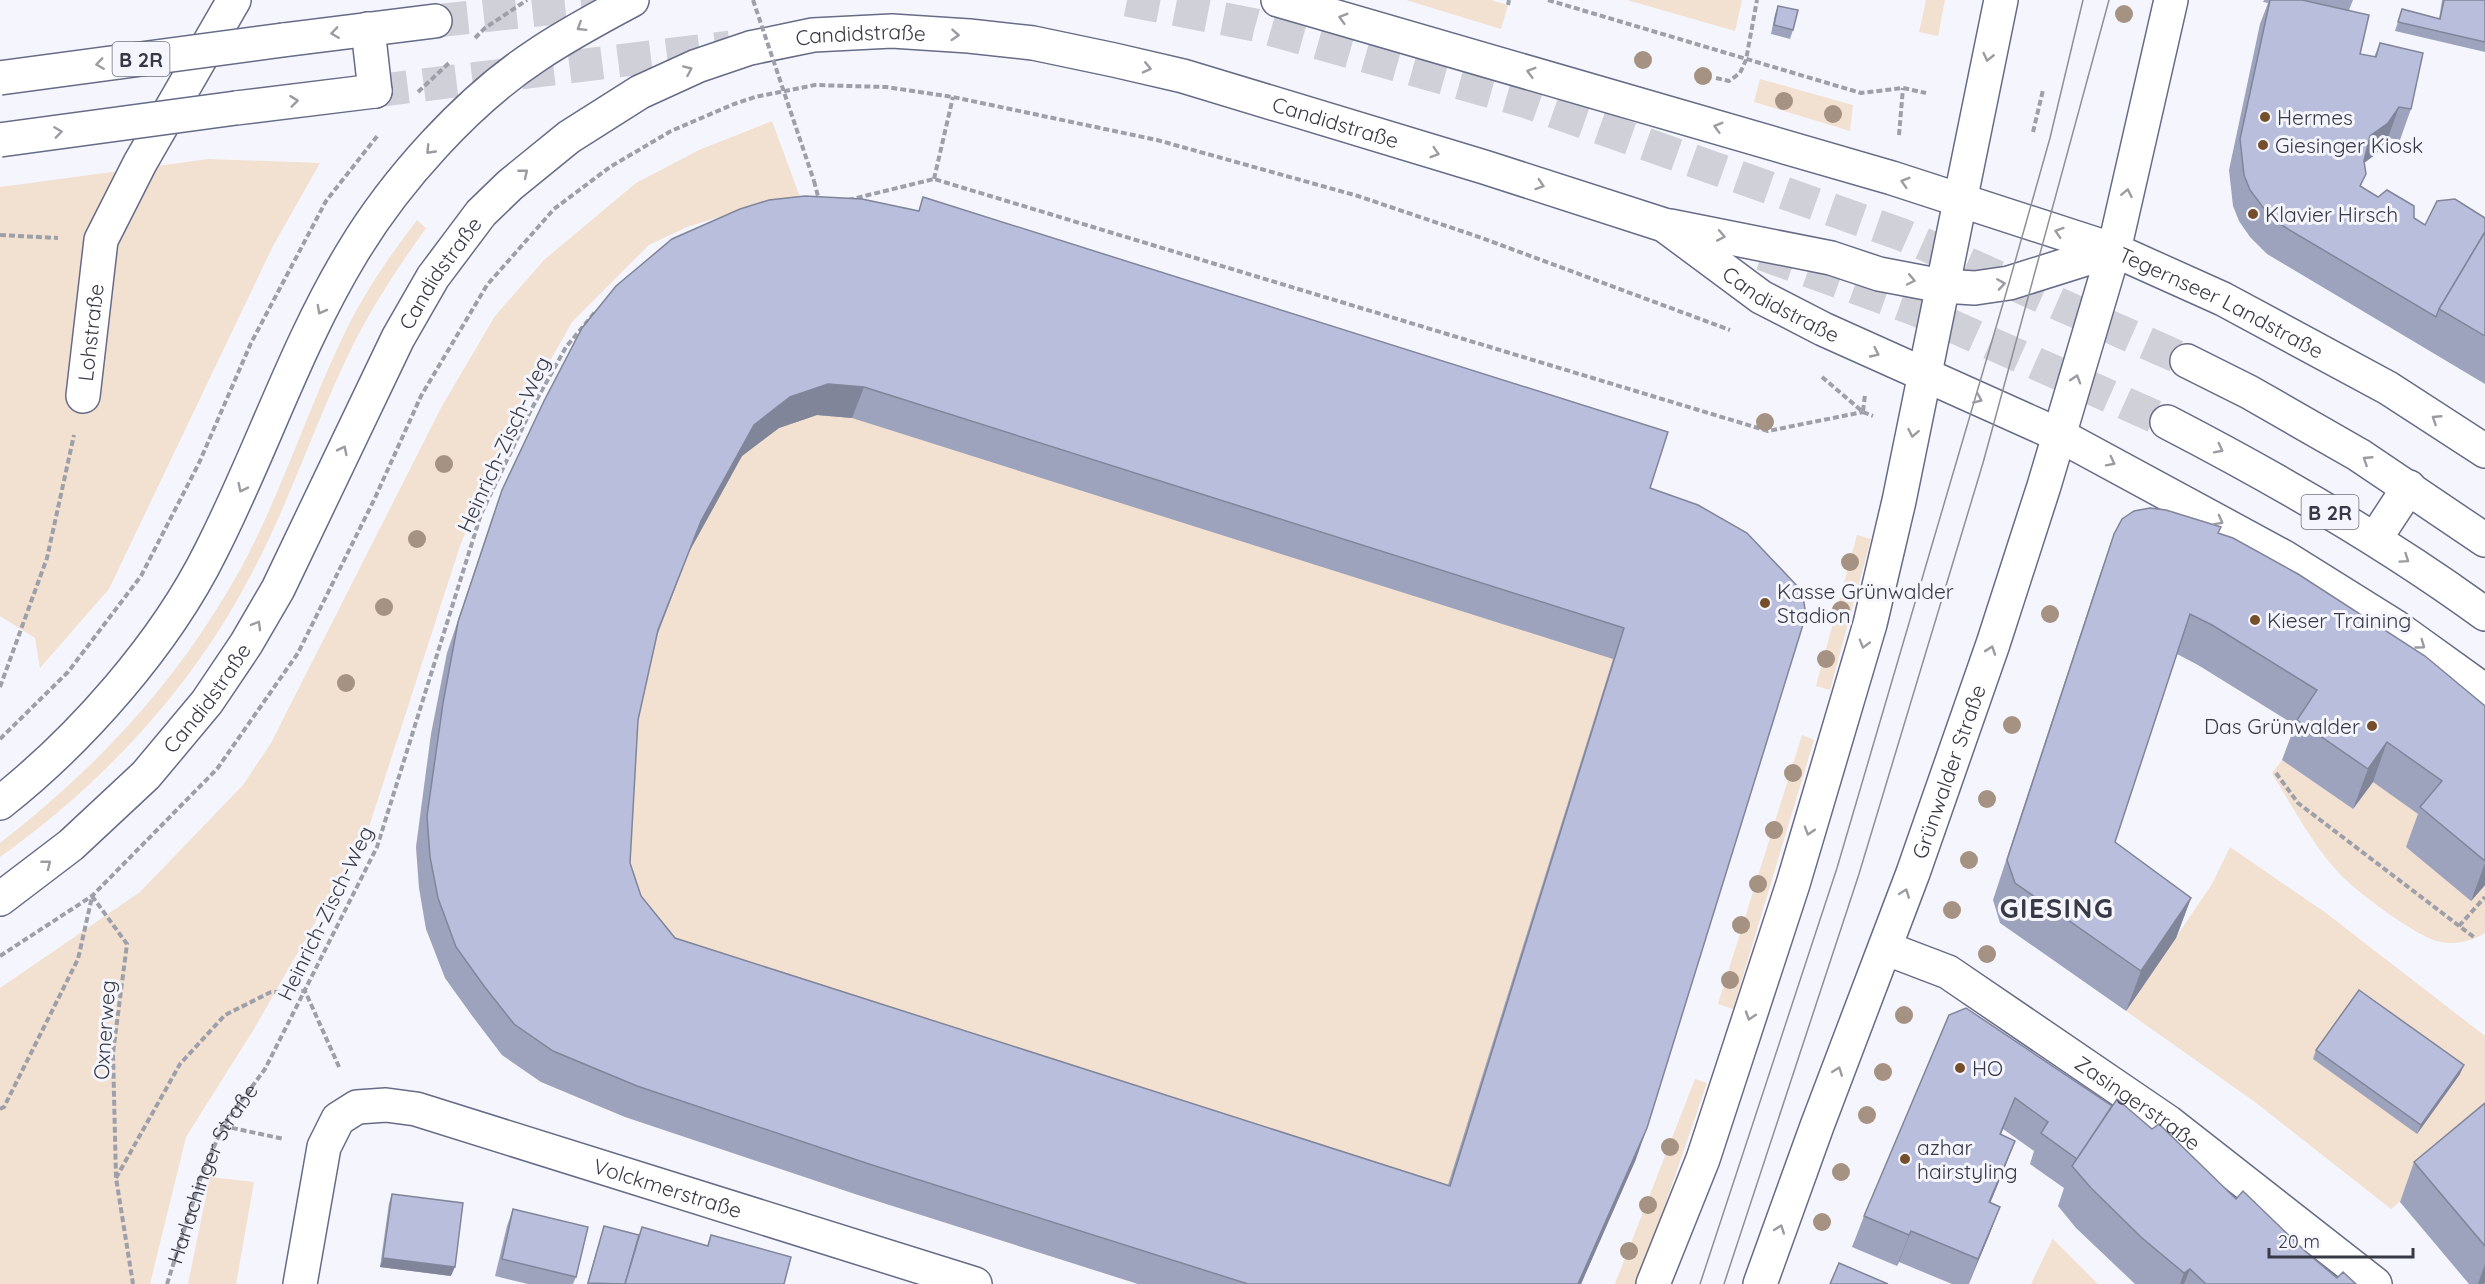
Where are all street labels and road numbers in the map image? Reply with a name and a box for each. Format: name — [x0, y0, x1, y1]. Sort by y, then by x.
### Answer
street label: Candidstraße — [793, 18, 927, 51]
road number: B 2R — [112, 42, 170, 76]
street label: Candidstraße — [1269, 91, 1402, 153]
street label: Candidstraße — [393, 211, 487, 334]
street label: Tegernseer Landstraße — [2115, 241, 2328, 364]
street label: Candidstraße — [1718, 260, 1843, 348]
street label: Lohstraße — [72, 282, 109, 383]
street label: Heinrich-Zisch-Weg — [451, 352, 555, 536]
road number: B 2R — [2302, 495, 2358, 529]
street label: Candidstraße — [157, 638, 256, 758]
street label: Grünwalder Straße — [1906, 681, 1991, 862]
street label: Heinrich-Zisch-Weg — [271, 822, 379, 1004]
street label: Oxnerweg — [88, 979, 120, 1081]
street label: Zasingerstraße — [2070, 1050, 2206, 1156]
street label: Harlachinger Straße — [161, 1078, 263, 1267]
street label: Volckmerstraße — [590, 1152, 745, 1223]

